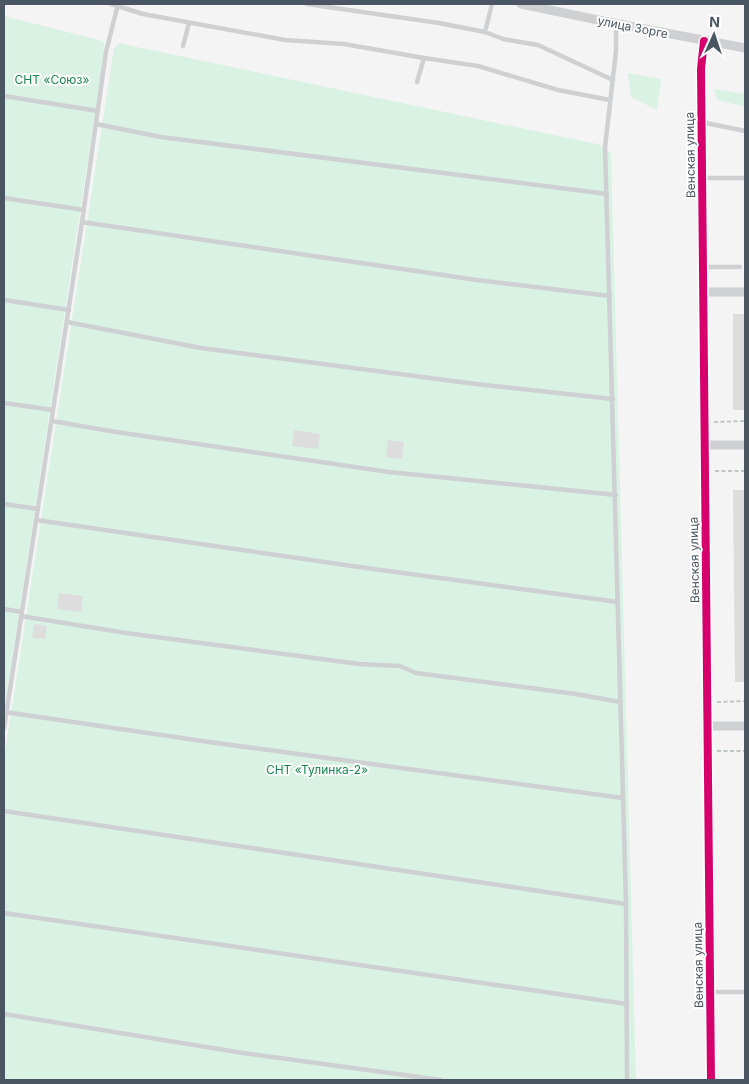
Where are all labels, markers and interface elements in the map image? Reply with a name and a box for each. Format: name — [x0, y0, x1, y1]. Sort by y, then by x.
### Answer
north arrow — [689, 10, 739, 60]
street label: улица Зорге — [596, 13, 670, 41]
text: N — [709, 13, 720, 30]
park label: СНТ «Союз» — [15, 72, 89, 87]
street label: Венская улица — [682, 112, 698, 198]
street label: Венская улица — [686, 517, 702, 603]
park label: СНТ «Тулинка-2» — [266, 762, 368, 777]
street label: Венская улица — [690, 922, 706, 1008]

